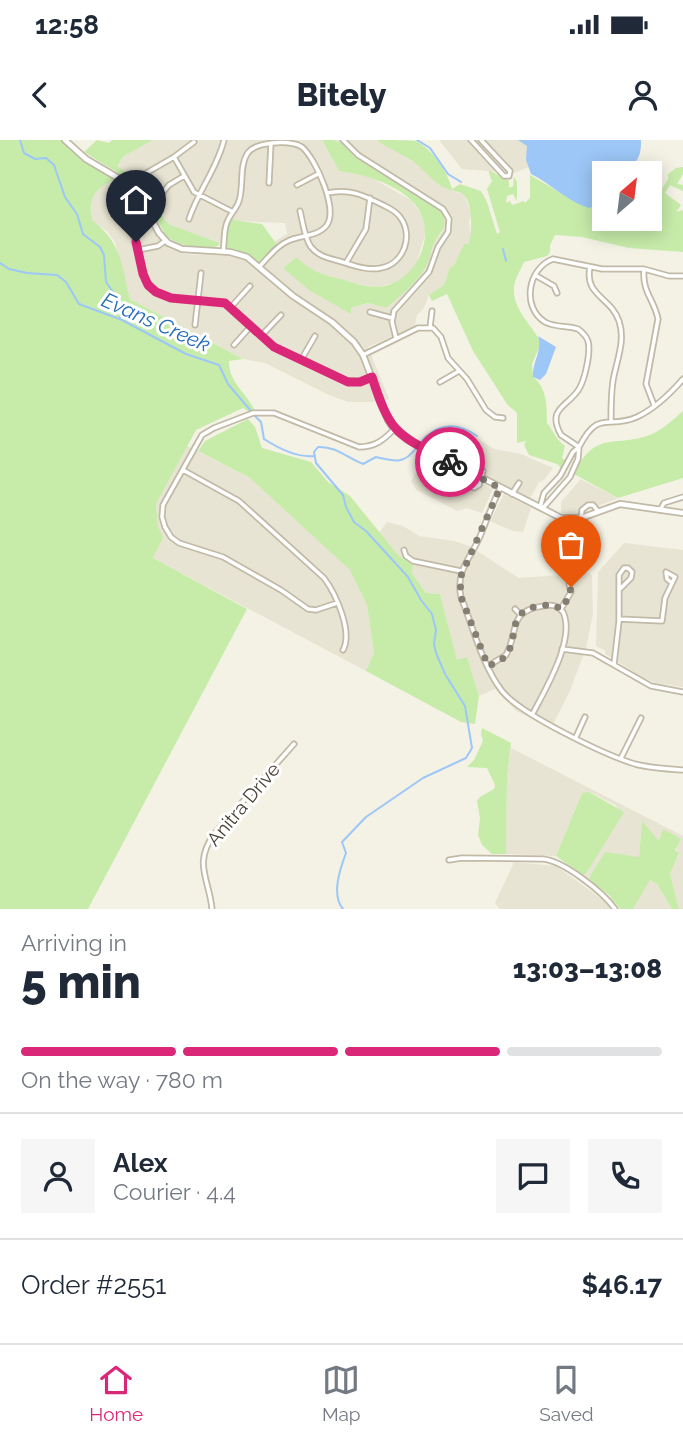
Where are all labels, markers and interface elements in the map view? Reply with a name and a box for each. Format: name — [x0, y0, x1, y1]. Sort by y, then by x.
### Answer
text: 12:58 — [35, 10, 99, 40]
icon: back — [21, 76, 59, 114]
text: Bitely — [297, 76, 386, 113]
icon: person — [624, 76, 662, 114]
north arrow — [592, 161, 662, 231]
map controls — [592, 161, 662, 231]
pin — [106, 170, 166, 242]
icon: home — [117, 181, 155, 219]
water label: Evans Creek — [98, 287, 214, 357]
courier — [415, 427, 485, 497]
icon: bike — [431, 443, 469, 481]
pin — [541, 515, 601, 587]
icon: bag — [552, 526, 590, 564]
street label: Anitra Drive — [202, 758, 284, 850]
text: Arriving in — [21, 929, 127, 956]
text: 13:03–13:08 — [513, 954, 662, 984]
text: 5 min — [21, 955, 141, 1009]
text: On the way · 780 m — [21, 1066, 223, 1093]
button: person — [21, 1139, 95, 1213]
button: chat — [496, 1139, 570, 1213]
button: phone — [588, 1139, 662, 1213]
text: Alex — [113, 1148, 168, 1178]
text: Courier · 4.4 — [113, 1178, 236, 1205]
text: Order #2551 — [21, 1270, 166, 1300]
text: $46.17 — [582, 1270, 662, 1300]
tab: Home — [89, 1361, 143, 1425]
tab: Map — [322, 1361, 361, 1425]
tab: Saved — [539, 1361, 594, 1425]

